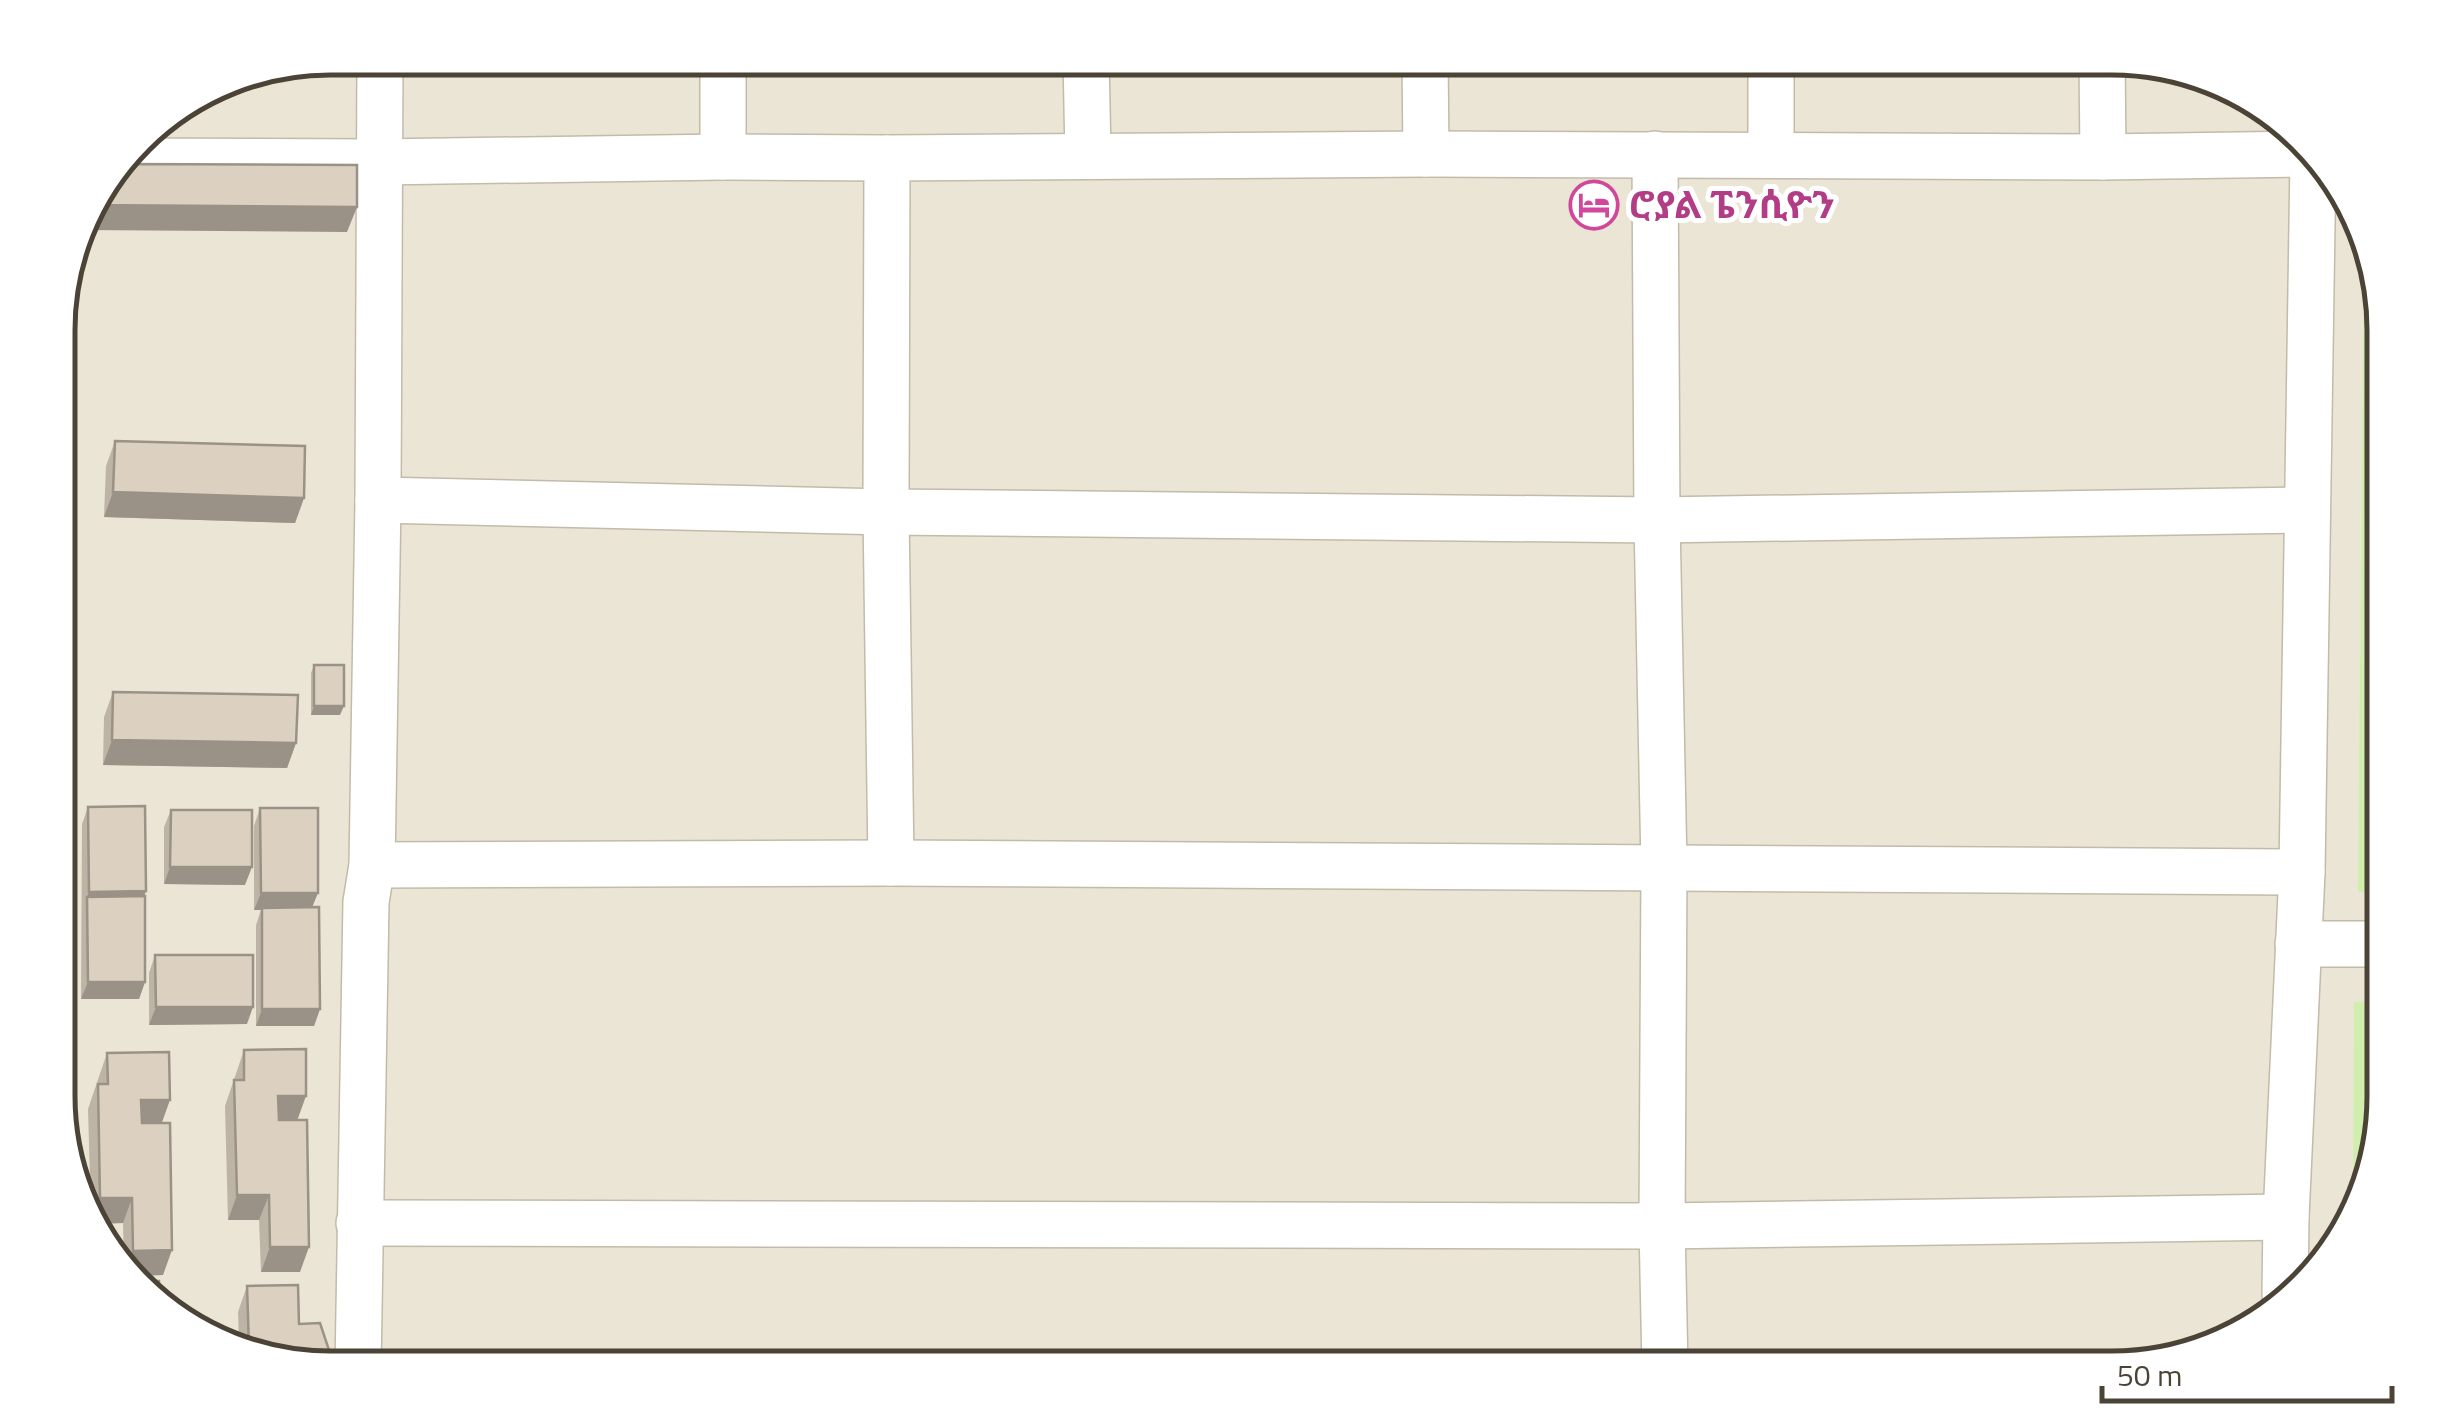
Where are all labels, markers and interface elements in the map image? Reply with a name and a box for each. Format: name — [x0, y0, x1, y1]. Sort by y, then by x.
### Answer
place label: ሮያል ፔንሲዮን — [1629, 175, 1835, 233]
hotel icon: ሮያል ፔንሲዮን — [1568, 179, 1620, 231]
scale bar — [2102, 1341, 2392, 1403]
text: 50 m — [2117, 1352, 2182, 1398]

